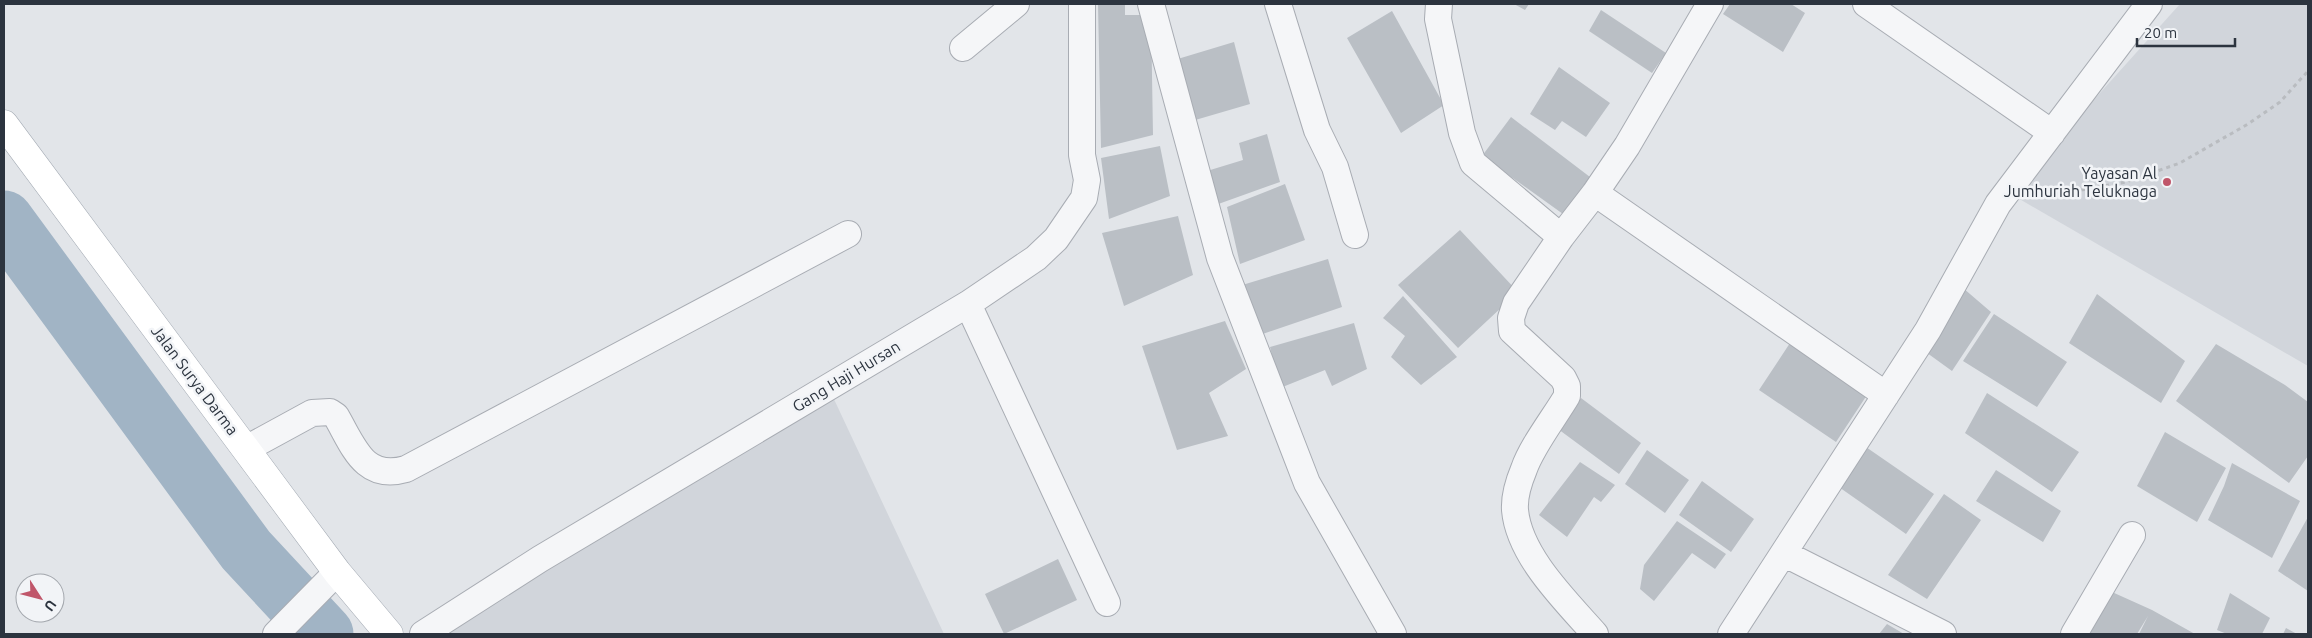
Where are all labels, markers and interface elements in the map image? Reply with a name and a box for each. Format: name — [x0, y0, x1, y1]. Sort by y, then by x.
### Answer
scale bar — [2137, 15, 2234, 47]
text: 20 m — [2144, 24, 2177, 41]
place label: Yayasan Al Jumhuriah Teluknaga — [2004, 164, 2157, 200]
marker: Yayasan Al Jumhuriah Teluknaga — [2161, 176, 2173, 188]
street label: Jalan Surya Darma — [148, 322, 242, 438]
street label: Gang Haji Hursan — [789, 337, 903, 415]
north arrow — [15, 573, 65, 623]
text: U — [41, 597, 60, 614]

